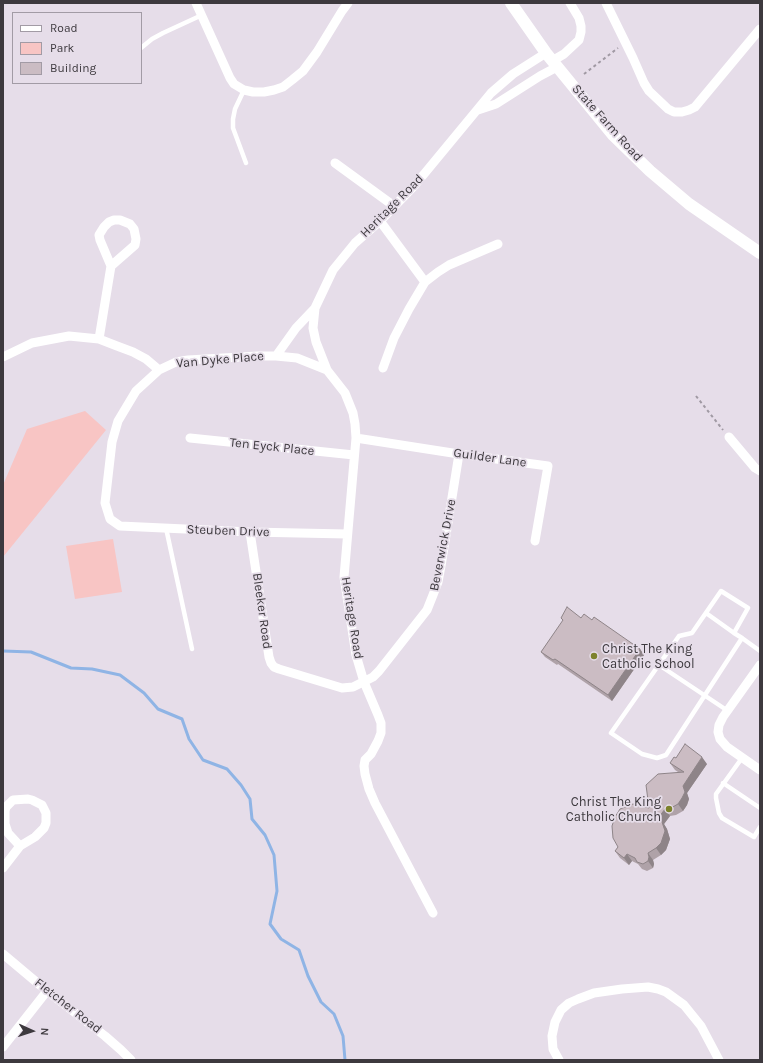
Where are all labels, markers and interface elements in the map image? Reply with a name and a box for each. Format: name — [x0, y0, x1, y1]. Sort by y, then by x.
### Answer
legend — [12, 12, 142, 84]
text: Road — [50, 21, 78, 35]
text: Park — [50, 41, 74, 55]
text: Building — [50, 61, 96, 75]
street label: State Farm Road — [568, 81, 646, 165]
street label: Heritage Road — [357, 171, 427, 241]
street label: Van Dyke Place — [175, 348, 265, 372]
street label: Ten Eyck Place — [229, 435, 315, 459]
street label: Guilder Lane — [452, 445, 528, 471]
street label: Beverwick Drive — [426, 498, 460, 592]
street label: Steuben Drive — [186, 522, 270, 540]
street label: Bleeker Road — [249, 572, 275, 650]
street label: Heritage Road — [338, 576, 366, 660]
place label: Christ The King Catholic School — [602, 641, 695, 672]
marker: Christ The King Catholic School — [589, 651, 599, 661]
place label: Christ The King Catholic Church — [566, 794, 661, 825]
marker: Christ The King Catholic Church — [664, 804, 674, 814]
street label: Fletcher Road — [31, 975, 105, 1037]
north arrow — [12, 1011, 52, 1051]
text: N — [38, 1027, 51, 1036]

